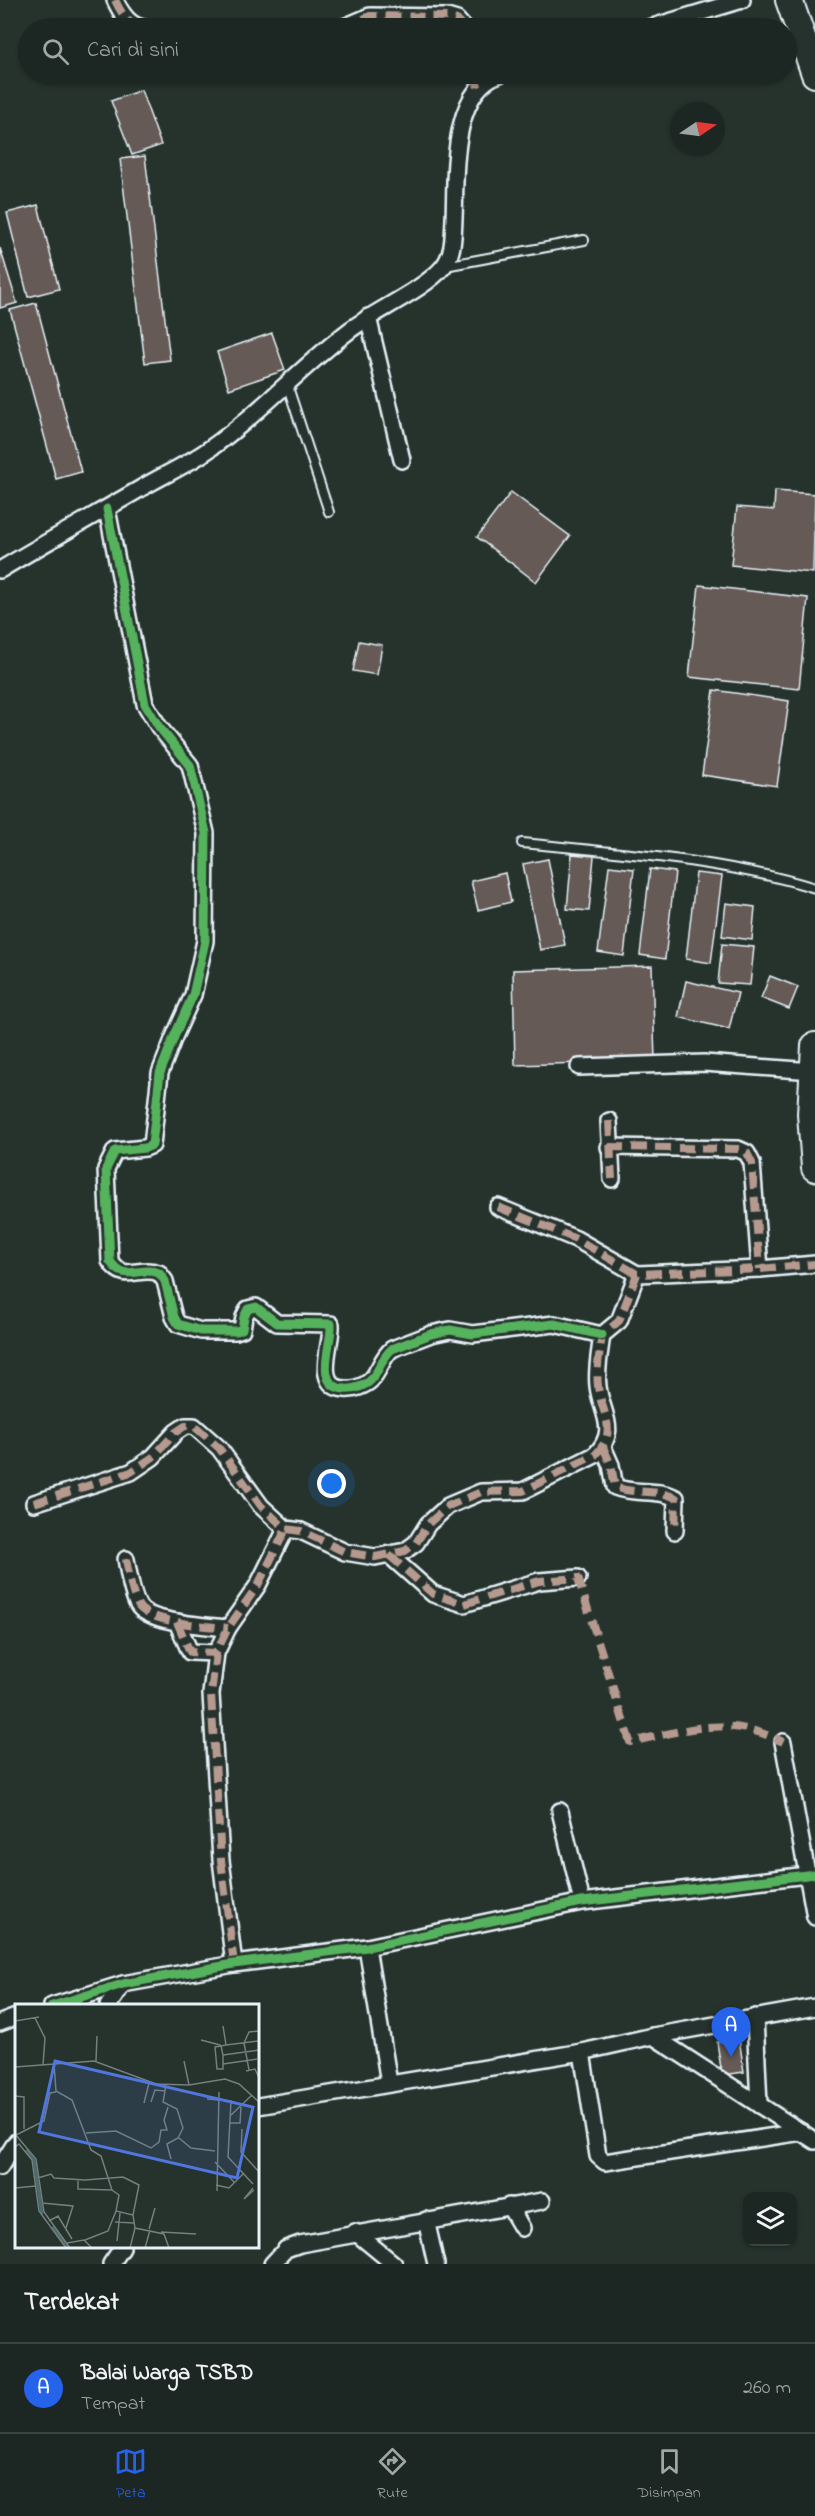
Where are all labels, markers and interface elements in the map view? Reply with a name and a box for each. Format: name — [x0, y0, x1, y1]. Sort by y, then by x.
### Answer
search box — [18, 18, 797, 84]
icon: search — [39, 35, 72, 68]
text: Cari di sini — [87, 35, 179, 67]
north arrow — [671, 102, 725, 156]
your location — [317, 1469, 346, 1498]
inset map — [15, 2004, 260, 2249]
pin: A — [712, 2008, 750, 2057]
map controls — [743, 2192, 797, 2246]
button: layers — [743, 2192, 797, 2246]
text: Terdekat — [24, 2284, 119, 2322]
text: Balai Warga TSBD — [81, 2358, 253, 2390]
text: A — [37, 2374, 50, 2403]
text: 260 m — [743, 2374, 791, 2403]
text: Tempat — [81, 2390, 145, 2419]
tab: Peta — [114, 2445, 147, 2505]
tab: Rute — [376, 2445, 409, 2505]
tab: Disimpan — [637, 2445, 701, 2505]

